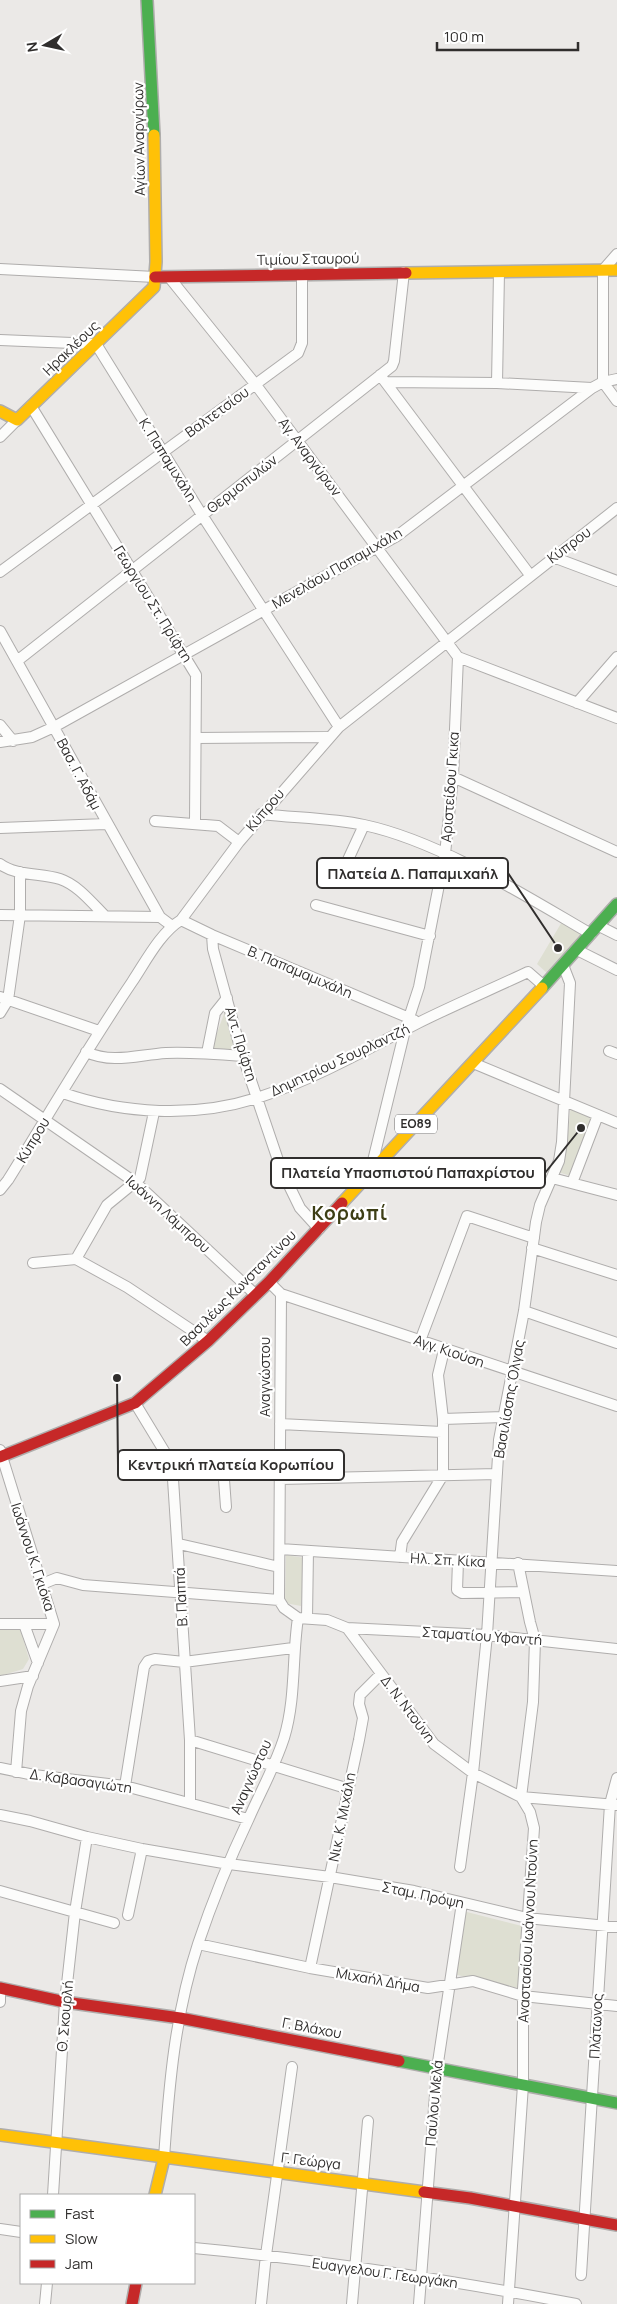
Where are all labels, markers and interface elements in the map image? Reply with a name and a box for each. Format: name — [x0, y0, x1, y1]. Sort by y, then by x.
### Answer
north arrow — [20, 20, 70, 70]
scale bar — [437, 20, 578, 52]
text: 100 m — [444, 26, 484, 47]
text: N — [21, 41, 42, 54]
street label: Αγίων Αναργύρων — [128, 82, 149, 196]
street label: Τιμίου Σταυρού — [257, 248, 359, 269]
street label: Ηρακλέους — [38, 316, 103, 379]
street label: Βαλτετσίου — [181, 382, 252, 441]
street label: Κ. Παπαμιχάλη — [135, 414, 202, 505]
street label: Αγ. Αναργύρων — [275, 414, 346, 500]
street label: Θερμοπυλών — [203, 450, 281, 517]
street label: Κύπρου — [543, 522, 594, 567]
street label: Μενελάου Παπαμιχάλη — [268, 523, 405, 613]
street label: Γεωργίου Στ. Πρίφτη — [110, 542, 197, 666]
street label: Αριστείδου Γκικα — [436, 731, 463, 843]
street label: Βασ. Γ. Αδάμ — [53, 735, 106, 813]
street label: Κύπρου — [241, 784, 288, 835]
callout: Πλατεία Δ. Παπαμιχαήλ — [317, 858, 508, 888]
text: Πλατεία Δ. Παπαμιχαήλ — [328, 863, 499, 884]
street label: Β. Παπαμαμιχάλη — [245, 941, 355, 1002]
street label: Αντ. Πρίφτη — [221, 1004, 262, 1084]
street label: Δημητρίου Σουρλαντζή — [267, 1019, 413, 1100]
street label: Κύπρου — [12, 1113, 54, 1166]
road number: ΕΟ89 — [395, 1114, 437, 1134]
callout: Πλατεία Υπασπιστού Παπαχρίστου — [271, 1158, 545, 1188]
text: Πλατεία Υπασπιστού Παπαχρίστου — [281, 1162, 535, 1183]
street label: Ιωάννη Λάμπρου — [122, 1171, 215, 1257]
district label: Κορωπί — [311, 1200, 389, 1226]
street label: Βασιλέως Κωνσταντίνου — [175, 1225, 300, 1350]
street label: Αγγ. Κιούση — [411, 1330, 487, 1371]
street label: Αναγνώστου — [255, 1337, 274, 1417]
street label: Βασιλίσσης Όλγας — [489, 1338, 528, 1460]
callout: Κεντρική πλατεία Κορωπίου — [118, 1450, 344, 1480]
text: Κεντρική πλατεία Κορωπίου — [128, 1454, 334, 1475]
street label: Ιωάννου Κ. Γκιόκα — [7, 1500, 60, 1614]
street label: Ηλ. Σπ. Κίκα — [410, 1548, 486, 1571]
street label: Β. Παππά — [169, 1567, 192, 1627]
street label: Σταματίου Υφαντή — [421, 1622, 543, 1649]
street label: Δ. Ν. Ντούνη — [377, 1671, 440, 1746]
street label: Αναγνώστου — [226, 1736, 276, 1817]
street label: Δ. Καβασαγιώτη — [29, 1764, 133, 1797]
street label: Νικ. Κ. Μιχάλη — [324, 1771, 359, 1863]
street label: Αναστασίου Ιωάννου Ντούνη — [513, 1839, 542, 2023]
street label: Σταμ. Πρόψη — [380, 1877, 466, 1913]
street label: Μιχαήλ Δήμα — [335, 1963, 422, 1996]
street label: Θ. Σκουρλή — [52, 1979, 77, 2052]
street label: Πλάτωνος — [584, 1992, 607, 2059]
street label: Γ. Βλάχου — [281, 2012, 343, 2043]
street label: Παύλου Μελά — [420, 2059, 447, 2147]
street label: Γ. Γεώργα — [280, 2147, 342, 2174]
legend — [20, 2194, 195, 2284]
text: Fast — [65, 2203, 94, 2224]
text: Slow — [65, 2228, 98, 2249]
text: Jam — [65, 2253, 93, 2274]
street label: Ευαγγελου Γ. Γεωργάκη — [311, 2253, 459, 2292]

